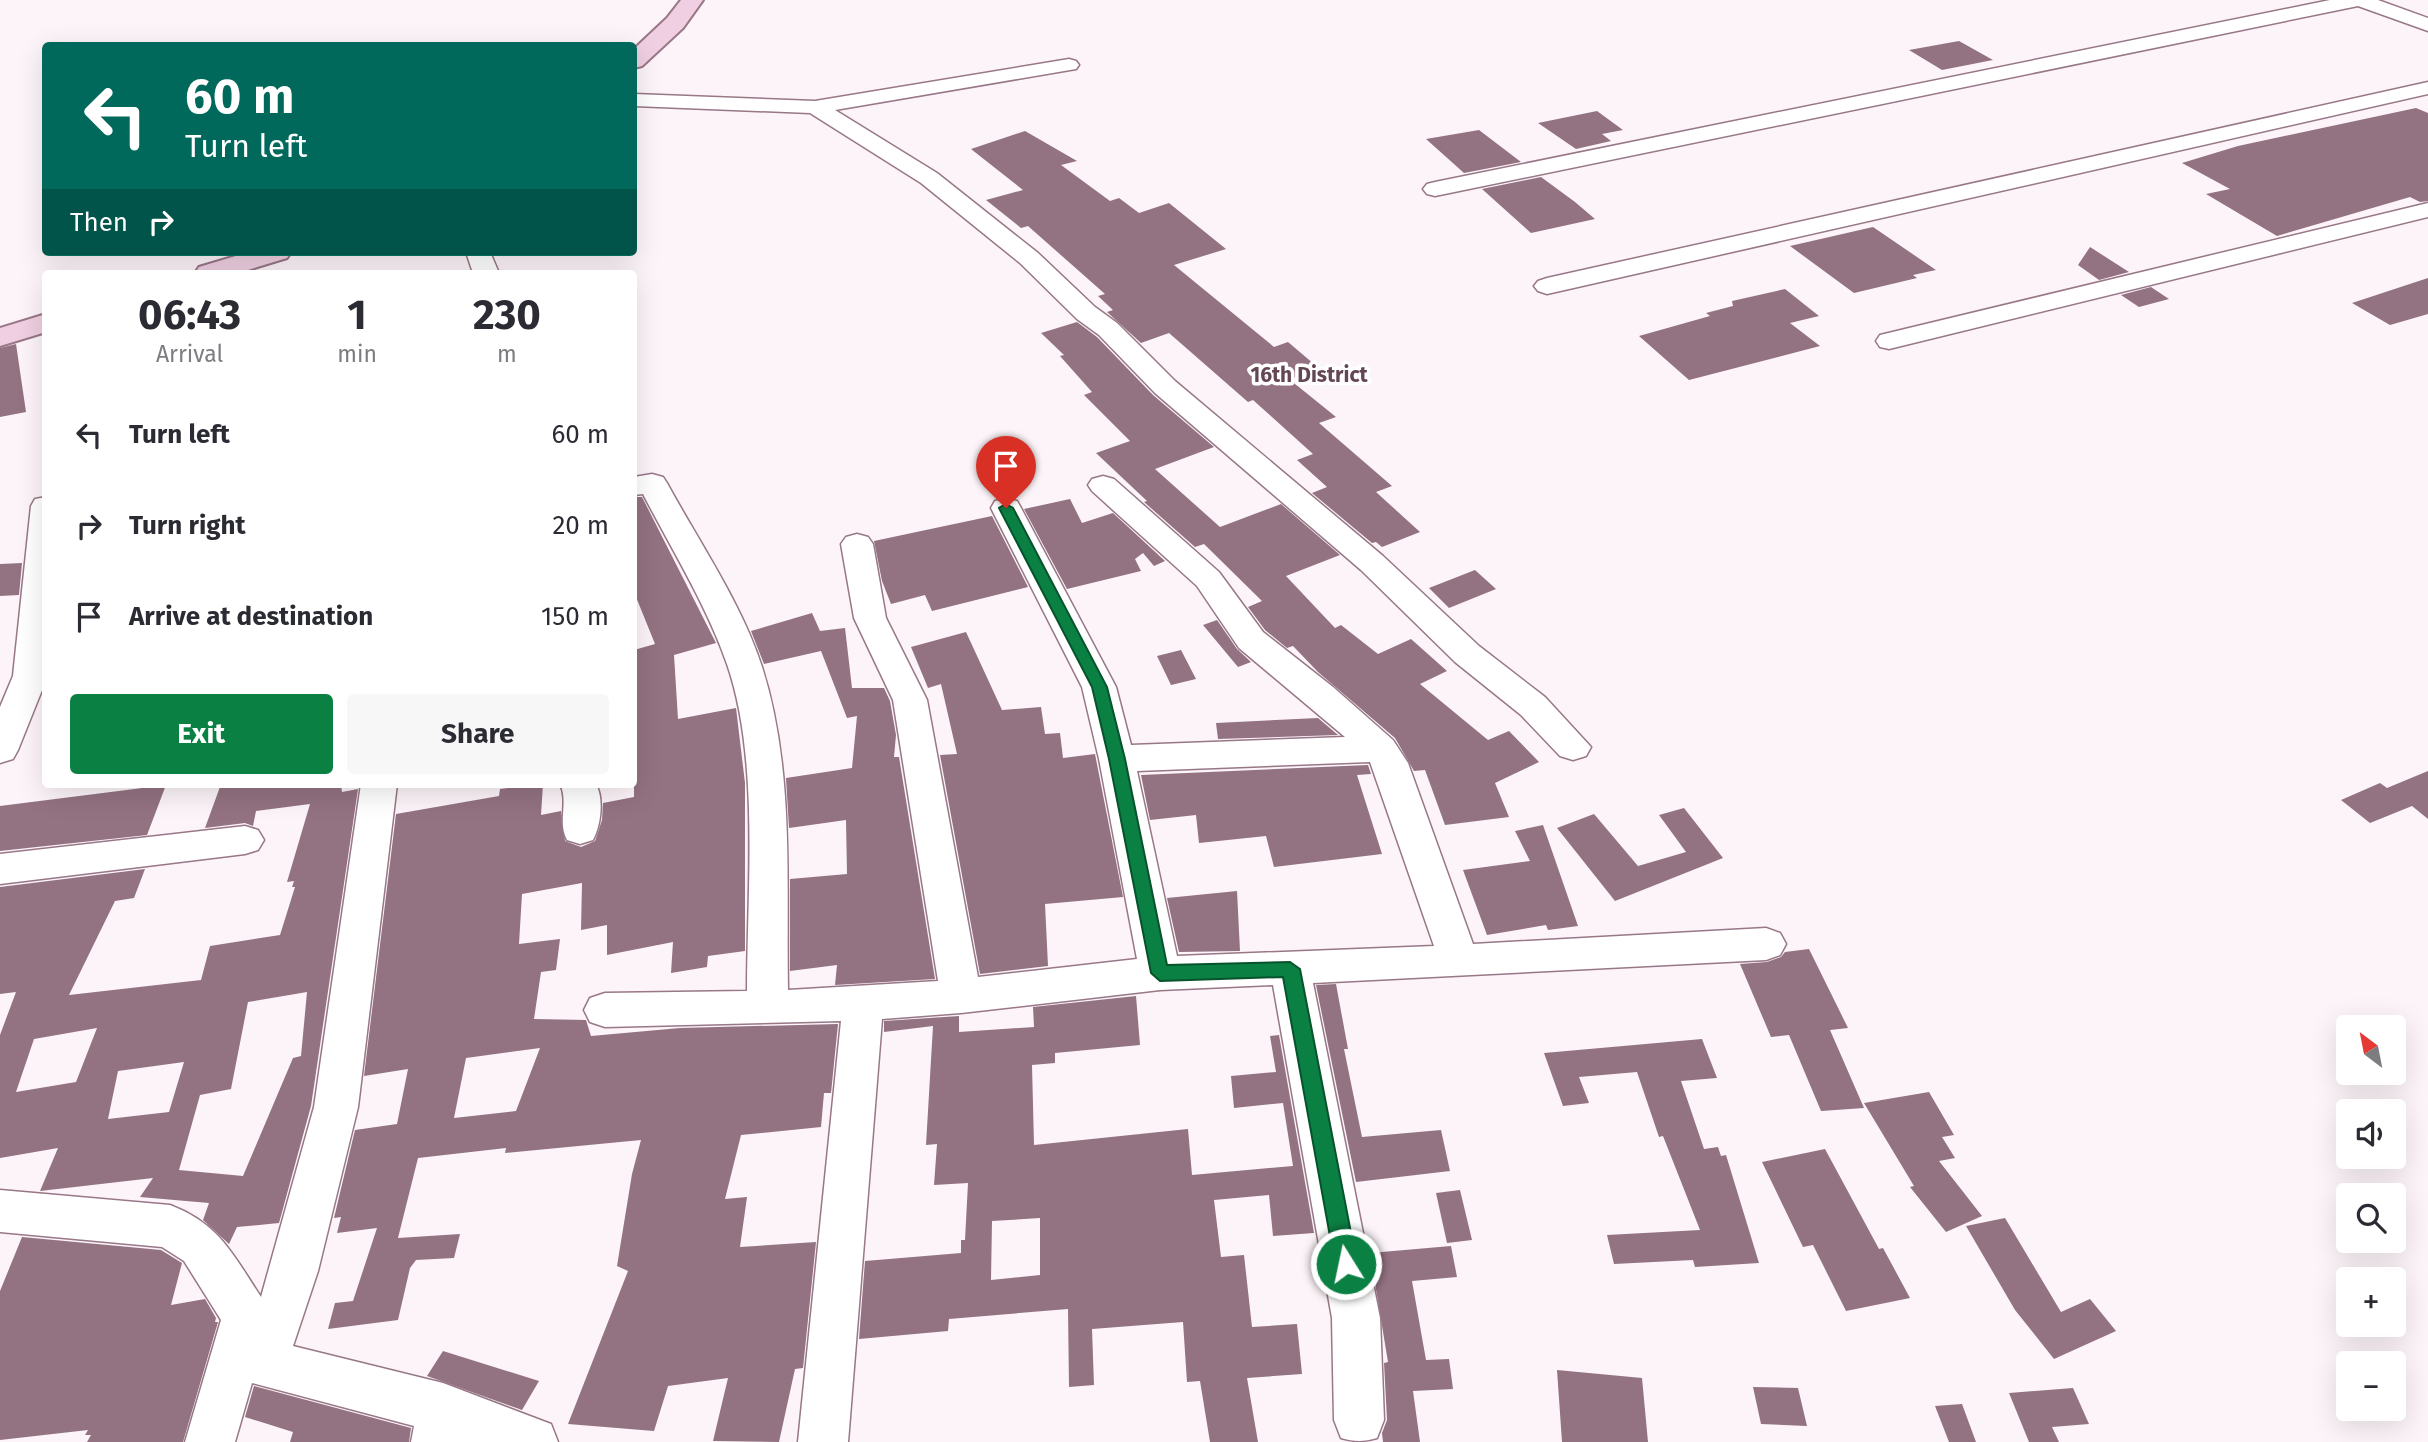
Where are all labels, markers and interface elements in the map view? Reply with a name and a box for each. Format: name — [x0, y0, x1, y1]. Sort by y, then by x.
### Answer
text: 60 m — [185, 67, 294, 126]
icon: left — [70, 70, 161, 161]
text: Turn left — [185, 127, 307, 165]
icon: right — [142, 203, 180, 241]
text: Then — [70, 207, 128, 238]
text: 06:43 — [138, 290, 241, 340]
text: 1 — [347, 290, 367, 340]
text: 230 — [473, 290, 541, 340]
text: Arrival — [156, 340, 223, 368]
text: min — [337, 340, 377, 368]
text: m — [497, 340, 517, 368]
district label: 16th District — [1250, 362, 1368, 388]
icon: left — [70, 416, 108, 454]
text: Turn left — [129, 419, 230, 450]
text: 60 m — [551, 419, 609, 450]
pin — [976, 436, 1036, 508]
icon: arrive — [987, 447, 1025, 485]
icon: right — [70, 507, 108, 545]
text: Turn right — [129, 510, 246, 541]
text: 20 m — [552, 510, 609, 541]
icon: arrive — [70, 598, 108, 636]
text: Arrive at destination — [129, 601, 373, 632]
text: 150 m — [541, 601, 609, 632]
button: Exit — [70, 694, 333, 774]
button: Share — [347, 694, 609, 774]
north arrow — [2336, 1015, 2406, 1085]
map controls — [2336, 1015, 2406, 1421]
button: sound — [2336, 1099, 2406, 1169]
button: search — [2336, 1183, 2406, 1253]
position arrow — [1309, 1227, 1383, 1301]
button: + — [2336, 1267, 2406, 1337]
button: − — [2336, 1351, 2406, 1421]

